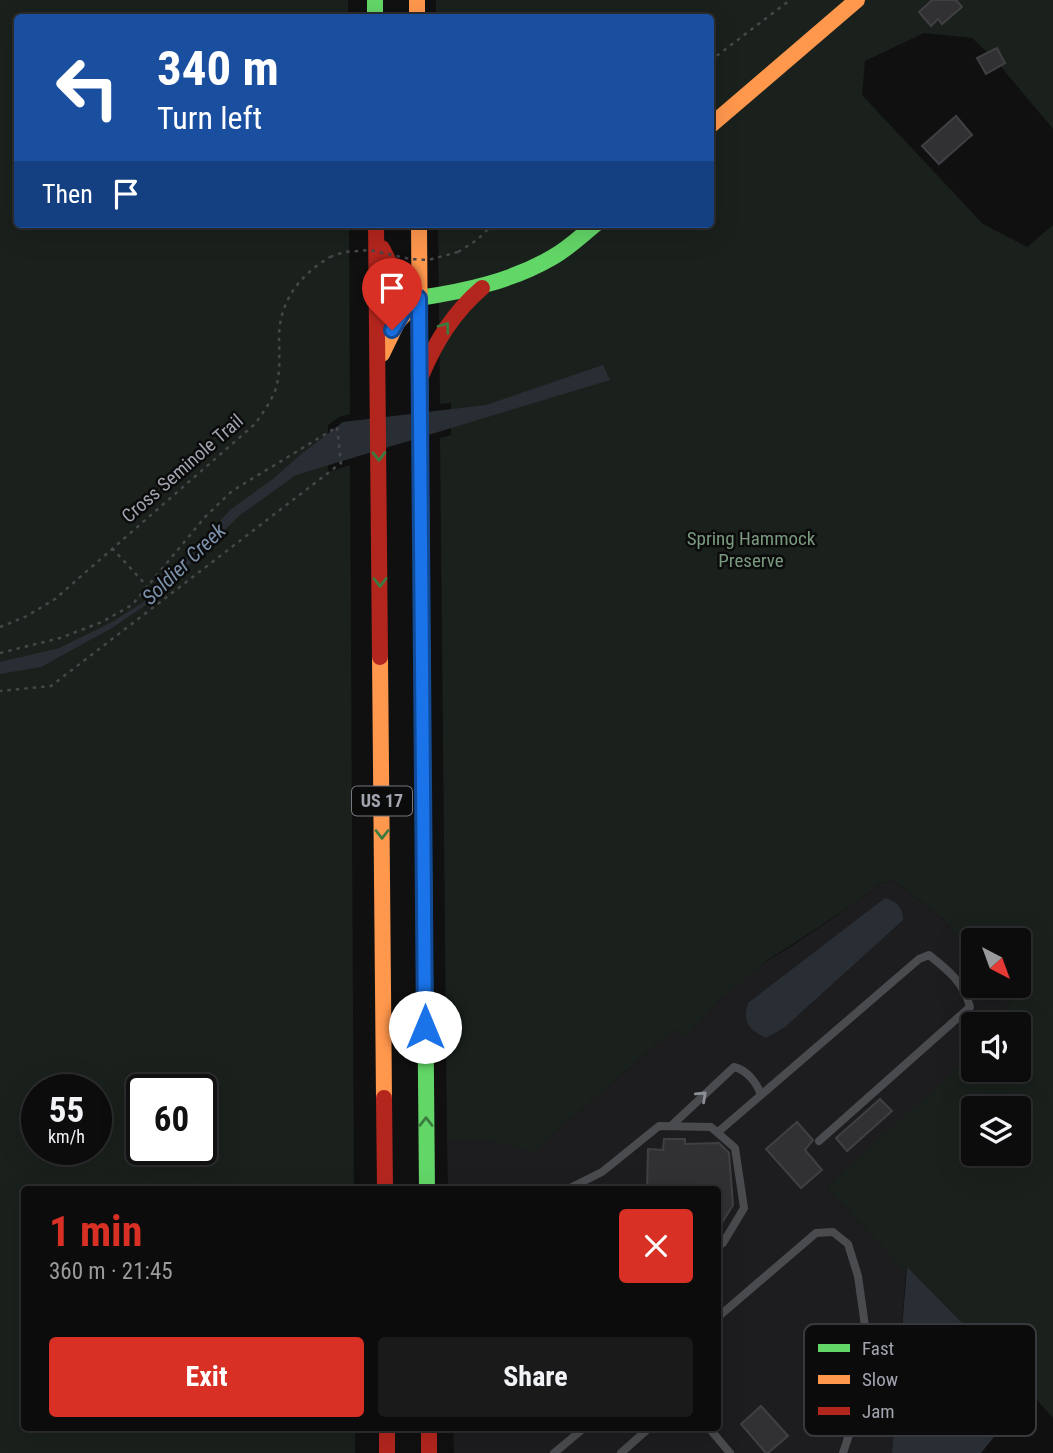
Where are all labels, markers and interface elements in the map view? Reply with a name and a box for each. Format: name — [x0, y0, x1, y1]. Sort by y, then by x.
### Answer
text: 340 m — [157, 40, 279, 97]
icon: left — [42, 42, 133, 133]
text: Turn left — [157, 99, 262, 137]
icon: arrive — [107, 175, 145, 213]
text: Then — [42, 179, 93, 209]
pin — [362, 258, 422, 330]
icon: arrive — [373, 269, 411, 307]
one-way arrow — [436, 322, 449, 335]
street label: Cross Seminole Trail — [117, 409, 248, 527]
one-way arrow — [371, 451, 387, 461]
water label: Soldier Creek — [137, 518, 231, 610]
park label: Spring Hammock Preserve — [687, 527, 816, 572]
one-way arrow — [372, 578, 388, 588]
road number: US 17 — [352, 786, 412, 816]
one-way arrow — [374, 830, 390, 840]
north arrow — [961, 928, 1031, 998]
map controls — [961, 928, 1031, 1166]
position arrow — [388, 990, 462, 1064]
button: sound — [961, 1012, 1031, 1082]
speed limit sign: 60 — [126, 1074, 217, 1165]
text: 55 — [49, 1090, 84, 1131]
one-way arrow — [694, 1091, 707, 1104]
button: layers — [961, 1096, 1031, 1166]
one-way arrow — [418, 1116, 434, 1127]
text: km/h — [48, 1126, 85, 1147]
text: 1 min — [49, 1207, 142, 1256]
button: close — [619, 1209, 693, 1283]
text: 360 m · 21:45 — [49, 1258, 173, 1285]
legend — [804, 1324, 1036, 1436]
button: Exit — [49, 1337, 364, 1417]
button: Share — [378, 1337, 693, 1417]
text: Fast — [862, 1337, 894, 1360]
text: Slow — [862, 1368, 898, 1391]
text: Jam — [862, 1400, 895, 1423]

